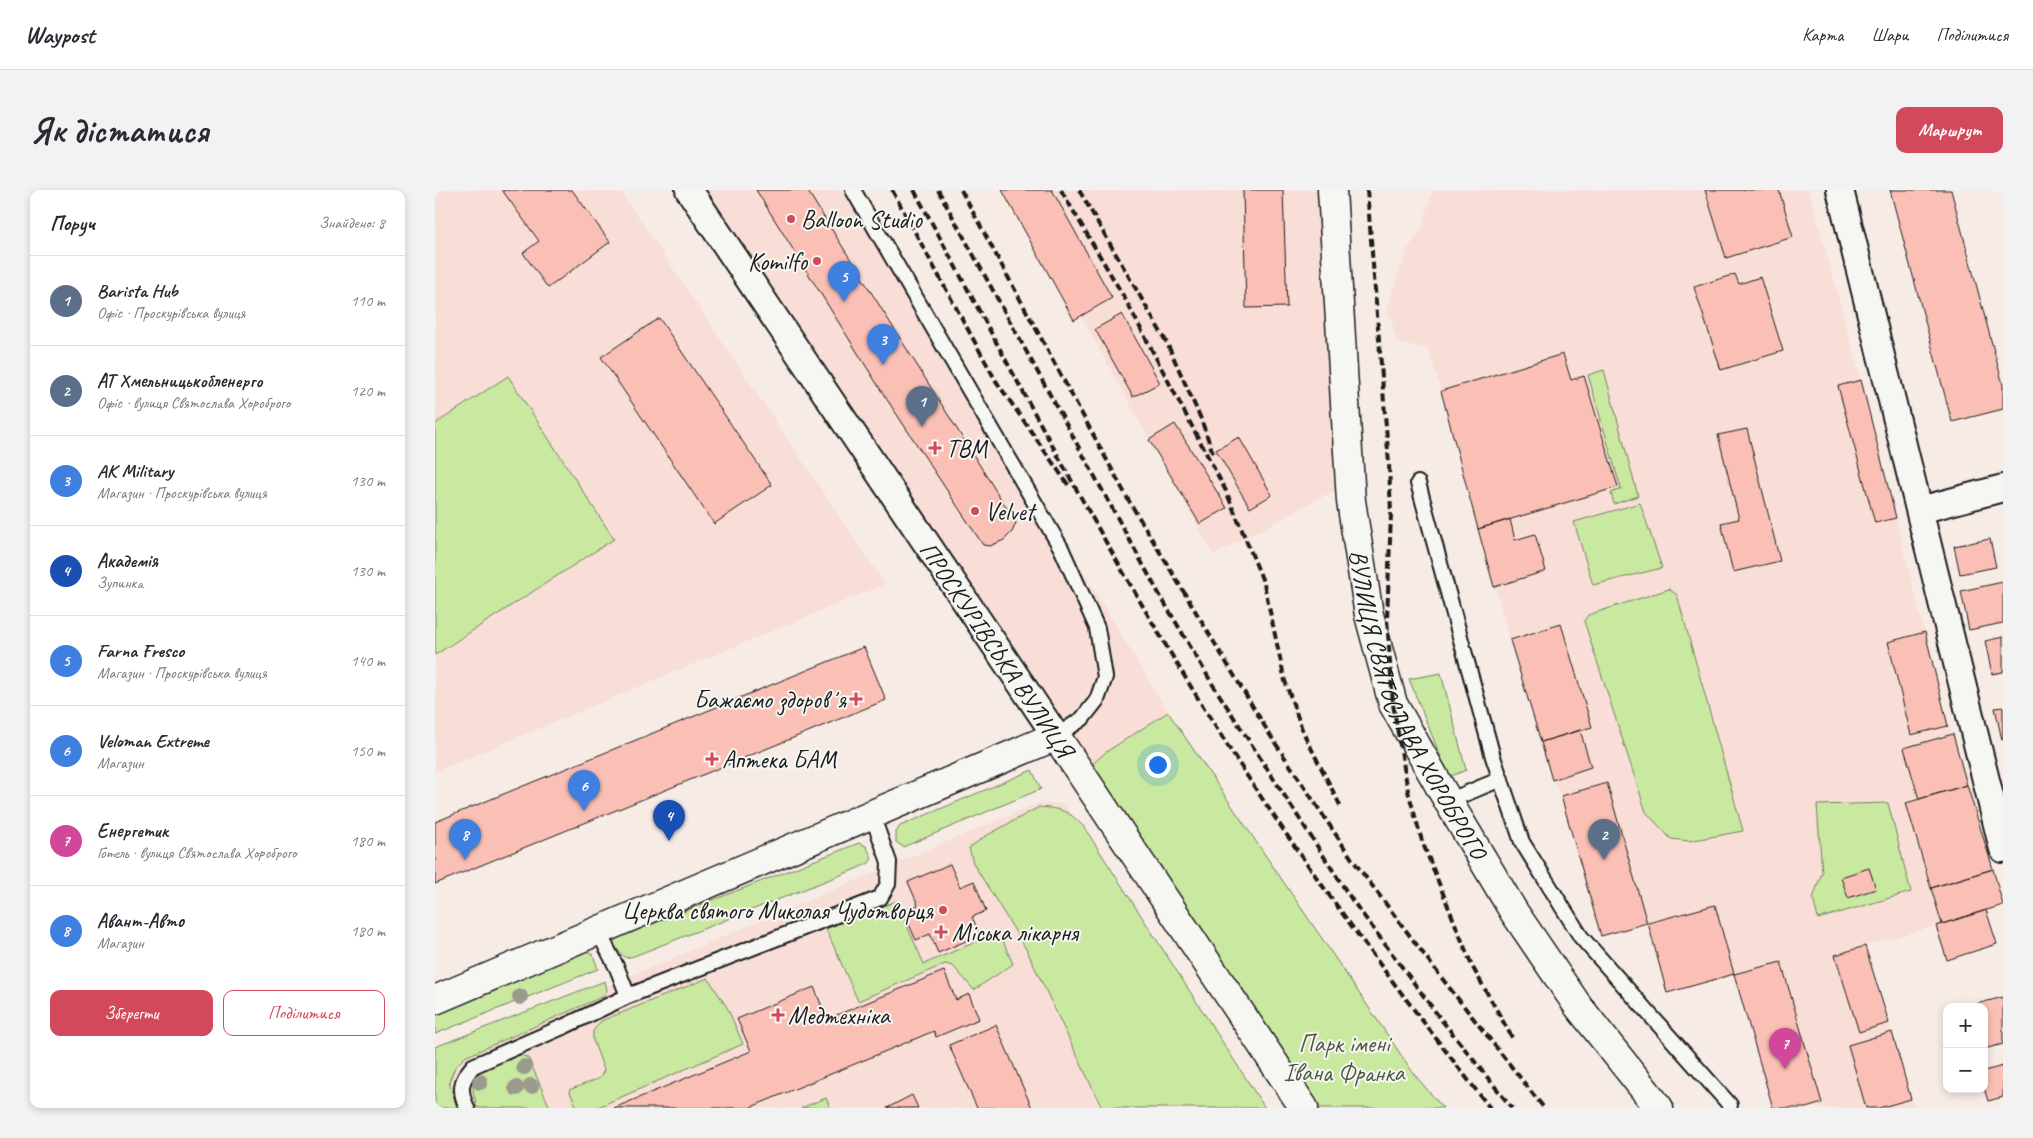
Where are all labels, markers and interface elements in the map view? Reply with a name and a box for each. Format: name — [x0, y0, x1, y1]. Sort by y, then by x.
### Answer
text: Waypost — [25, 20, 95, 50]
text: Карта — [1802, 24, 1843, 46]
text: Шари — [1871, 24, 1908, 46]
text: Поділитися — [1936, 24, 2008, 46]
button: Маршрут — [1896, 107, 2003, 153]
text: Як дістатися — [30, 108, 208, 153]
place label: Balloon Studio — [801, 204, 923, 236]
text: Поруч — [50, 210, 95, 236]
text: Знайдено: 8 — [319, 213, 385, 233]
marker: Balloon Studio — [785, 213, 797, 225]
place label: Komilfo — [748, 246, 808, 278]
marker: Komilfo — [811, 255, 823, 267]
pin: 5 — [828, 261, 860, 302]
text: Barista Hub — [97, 279, 178, 303]
text: 1 — [62, 291, 70, 311]
text: 110 m — [351, 291, 385, 311]
text: Офіс · Проскурівська вулиця — [97, 303, 245, 323]
pin: 3 — [867, 324, 899, 365]
text: АТ Хмельницькобленерго — [97, 369, 263, 393]
text: 2 — [62, 381, 70, 401]
text: 120 m — [351, 381, 385, 401]
pin: 1 — [906, 386, 938, 427]
text: Офіс · вулиця Святослава Хороброго — [97, 393, 290, 413]
place label: ТВМ — [946, 433, 988, 465]
marker: ТВМ — [928, 441, 942, 455]
text: AK Military — [97, 459, 173, 483]
text: 3 — [62, 471, 70, 491]
text: 130 m — [351, 471, 385, 491]
text: Магазин · Проскурівська вулиця — [97, 483, 267, 503]
place label: Velvet — [985, 496, 1038, 528]
marker: Velvet — [969, 505, 981, 517]
street label: ПРОСКУРІВСЬКА ВУЛИЦЯ — [912, 536, 1083, 767]
street label: ВУЛИЦЯ СВЯТОСЛАВА ХОРОБРОГО — [1342, 548, 1495, 867]
text: Академія — [97, 549, 158, 573]
text: 4 — [62, 561, 70, 581]
text: 130 m — [351, 561, 385, 581]
text: Зупинка — [97, 573, 143, 593]
text: Farna Fresco — [97, 639, 184, 663]
text: 5 — [63, 651, 69, 671]
text: 140 m — [351, 651, 385, 671]
text: Магазин · Проскурівська вулиця — [97, 663, 267, 683]
place label: Бажаємо здоровʼя — [694, 684, 847, 716]
marker: Бажаємо здоровʼя — [850, 693, 862, 705]
text: Veloman Extreme — [97, 729, 209, 753]
text: 6 — [62, 741, 70, 761]
text: 150 m — [351, 741, 385, 761]
place label: Аптека БАМ — [722, 744, 838, 776]
your location — [1145, 752, 1171, 778]
text: Магазин — [97, 753, 144, 773]
marker: Аптека БАМ — [706, 753, 718, 765]
pin: 6 — [568, 770, 600, 811]
pin: 4 — [653, 800, 685, 841]
text: Енергетик — [97, 819, 168, 843]
pin: 8 — [449, 819, 481, 860]
pin: 2 — [1588, 819, 1620, 860]
text: 7 — [62, 831, 70, 851]
text: 180 m — [351, 831, 385, 851]
text: Готель · вулиця Святослава Хороброго — [97, 843, 297, 863]
place label: Церква святого Миколая Чудотворця — [622, 895, 934, 927]
marker: Церква святого Миколая Чудотворця — [937, 904, 949, 916]
text: Авант-Авто — [97, 909, 184, 933]
place label: Міська лікарня — [952, 917, 1080, 949]
text: 8 — [62, 921, 70, 941]
text: 180 m — [351, 921, 385, 941]
marker: Міська лікарня — [934, 925, 948, 939]
text: Магазин — [97, 933, 144, 953]
button: Зберегти — [50, 990, 213, 1036]
button: Поділитися — [223, 990, 385, 1036]
place label: Медтехніка — [788, 1000, 892, 1032]
map controls — [1943, 1003, 1988, 1093]
button: + — [1943, 1003, 1988, 1048]
marker: Медтехніка — [772, 1009, 784, 1021]
park label: Парк імені Івана Франка — [1284, 1028, 1407, 1089]
pin: 7 — [1769, 1028, 1801, 1069]
button: − — [1943, 1048, 1988, 1093]

